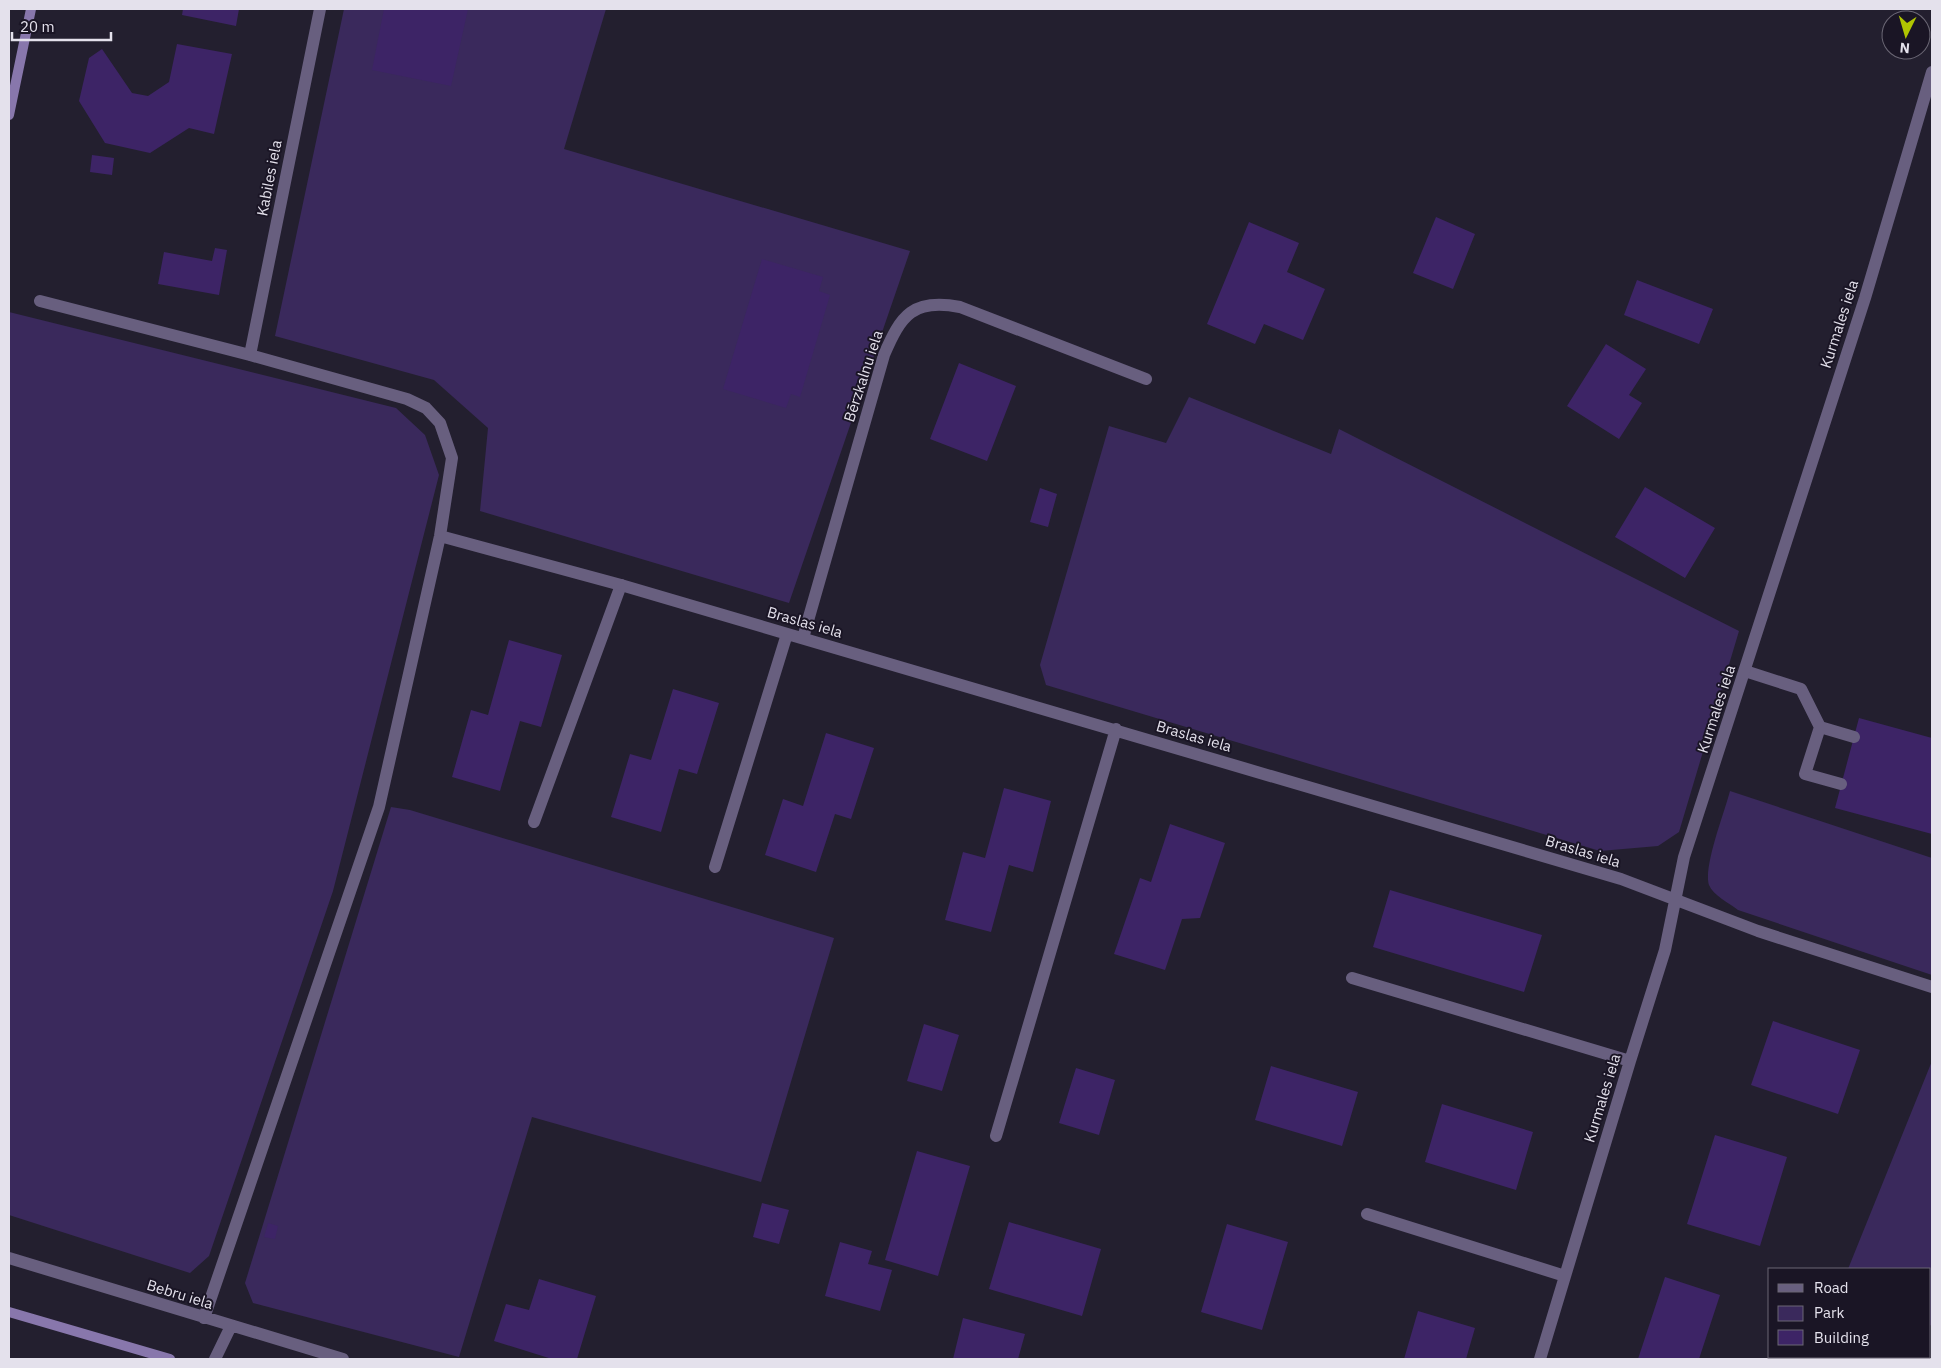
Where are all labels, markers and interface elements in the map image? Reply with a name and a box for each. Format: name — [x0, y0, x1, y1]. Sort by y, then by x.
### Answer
scale bar — [12, 10, 111, 42]
north arrow — [1881, 10, 1931, 60]
text: 20 m — [20, 17, 55, 36]
text: N — [1899, 39, 1911, 57]
street label: Kabiles iela — [252, 138, 286, 218]
street label: Kurmales iela — [1816, 277, 1862, 371]
street label: Bērzkalnu iela — [839, 328, 887, 424]
street label: Braslas iela — [765, 602, 845, 642]
street label: Kurmales iela — [1693, 662, 1739, 756]
street label: Braslas iela — [1154, 716, 1234, 756]
street label: Braslas iela — [1543, 831, 1623, 871]
street label: Kurmales iela — [1580, 1051, 1624, 1145]
legend — [1768, 1268, 1931, 1358]
street label: Bebru iela — [145, 1275, 215, 1313]
text: Road — [1814, 1278, 1849, 1297]
text: Park — [1814, 1303, 1844, 1322]
text: Building — [1814, 1328, 1869, 1347]

